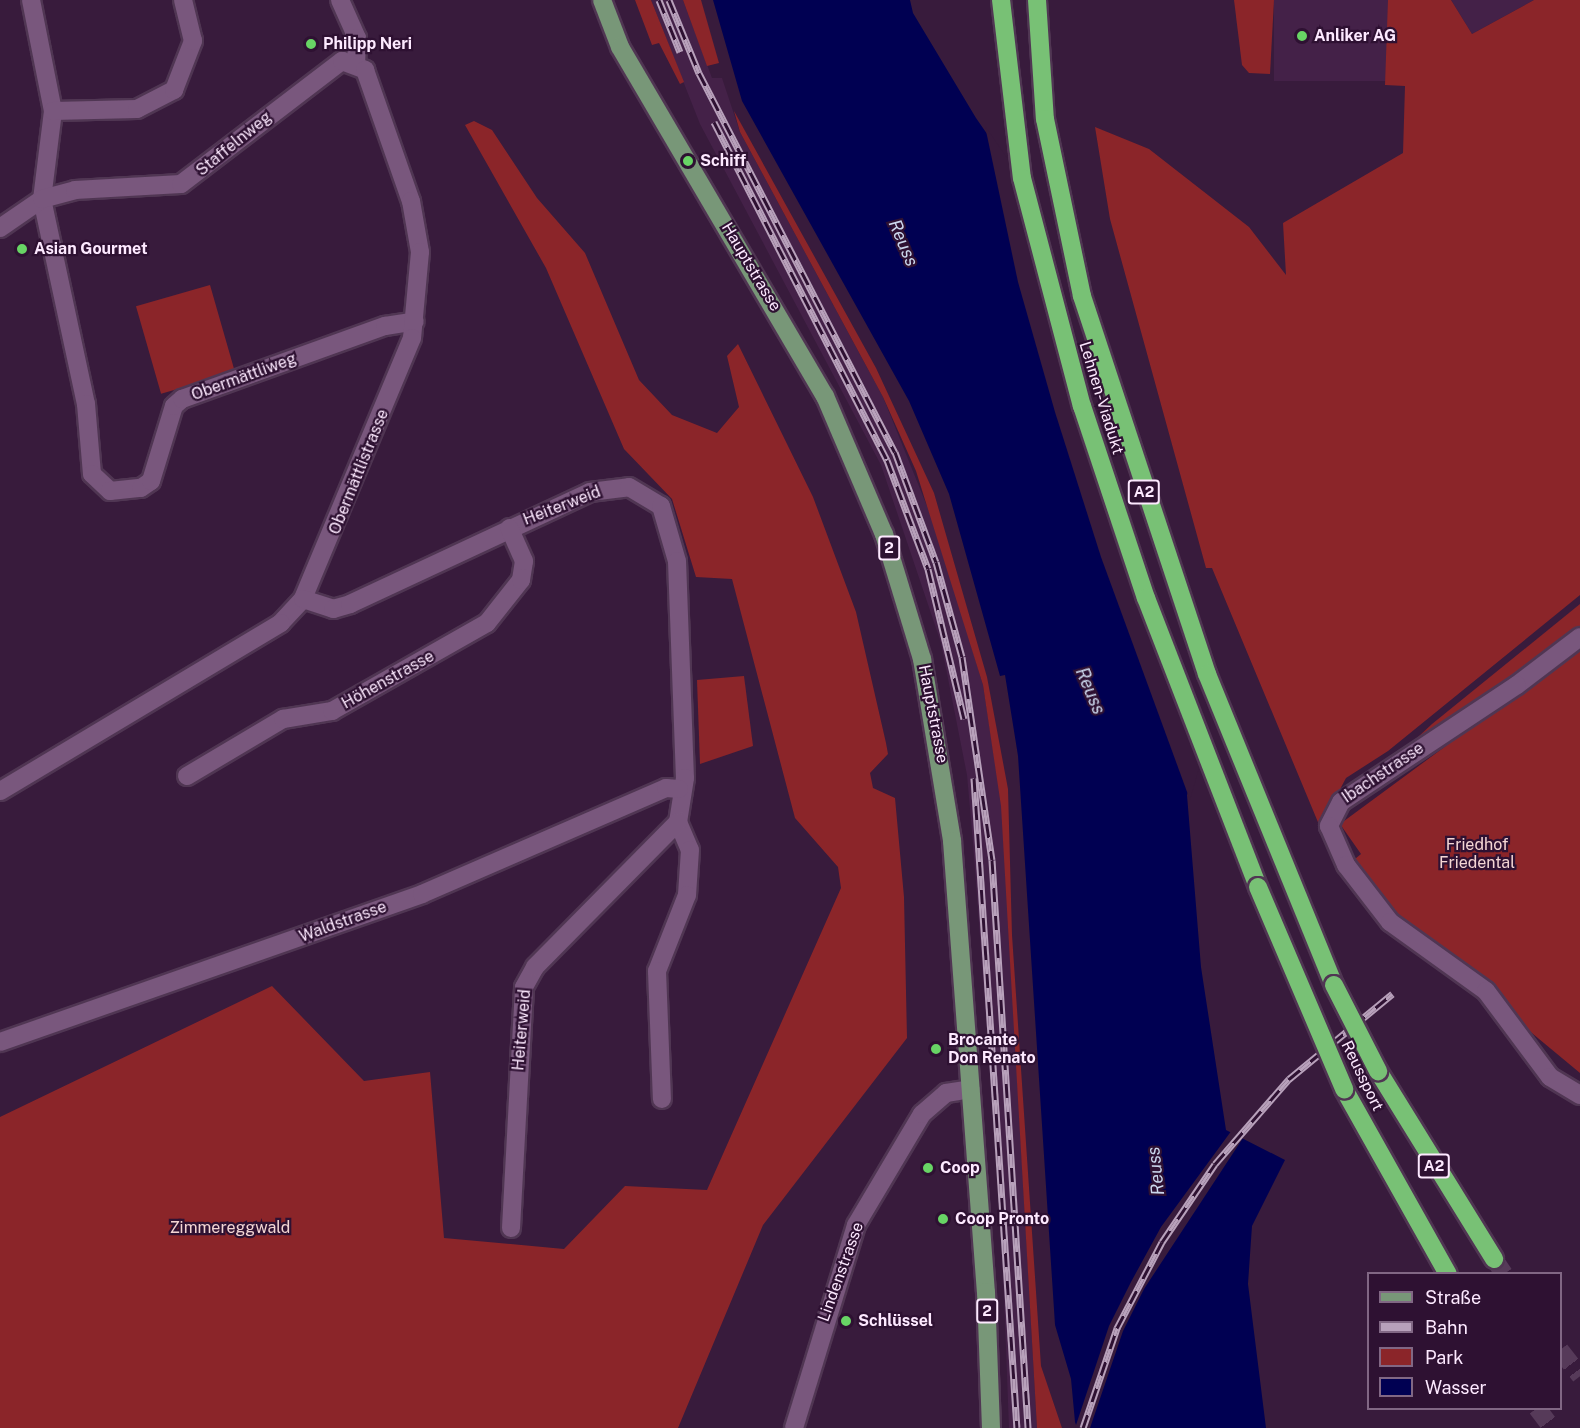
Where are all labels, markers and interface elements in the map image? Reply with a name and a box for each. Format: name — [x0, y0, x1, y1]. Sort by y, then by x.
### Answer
place label: Anliker AG — [1314, 26, 1396, 46]
marker: Anliker AG — [1295, 29, 1309, 43]
place label: Philipp Neri — [323, 34, 412, 54]
marker: Philipp Neri — [304, 37, 318, 51]
street label: Staffelnweg — [192, 108, 276, 180]
place label: Schiff — [700, 151, 746, 171]
marker: Schiff — [681, 154, 695, 168]
water label: Reuss — [884, 216, 922, 270]
street label: Hauptstrasse — [717, 219, 785, 315]
place label: Asian Gourmet — [34, 239, 148, 259]
marker: Asian Gourmet — [15, 242, 29, 256]
street label: Lehnen-Viadukt — [1075, 339, 1127, 457]
street label: Obermättliweg — [189, 349, 299, 405]
street label: Obermättlistrasse — [325, 407, 393, 537]
road number: A2 — [1128, 480, 1160, 504]
street label: Heiterweid — [520, 482, 604, 530]
road number: 2 — [877, 536, 901, 560]
street label: Höhenstrasse — [338, 647, 438, 713]
street label: Hauptstrasse — [914, 663, 952, 765]
water label: Reuss — [1071, 664, 1109, 718]
street label: Ibachstrasse — [1338, 739, 1428, 807]
park label: Friedhof Friedental — [1439, 835, 1515, 873]
street label: Waldstrasse — [297, 897, 389, 947]
street label: Heiterweid — [509, 989, 535, 1071]
place label: Brocante Don Renato — [948, 1030, 1036, 1068]
street label: Reussport — [1337, 1038, 1387, 1114]
marker: Brocante Don Renato — [929, 1042, 943, 1056]
water label: Reuss — [1143, 1146, 1169, 1196]
road number: A2 — [1418, 1154, 1450, 1178]
place label: Coop — [940, 1158, 980, 1178]
marker: Coop — [921, 1161, 935, 1175]
place label: Coop Pronto — [955, 1209, 1049, 1229]
marker: Coop Pronto — [936, 1212, 950, 1226]
park label: Zimmereggwald — [170, 1218, 290, 1238]
street label: Lindenstrasse — [814, 1220, 868, 1324]
legend — [1367, 1272, 1562, 1410]
text: Straße — [1425, 1287, 1481, 1308]
road number: 2 — [975, 1299, 999, 1323]
place label: Schlüssel — [858, 1311, 933, 1331]
marker: Schlüssel — [839, 1314, 853, 1328]
text: Bahn — [1425, 1317, 1468, 1338]
text: Park — [1425, 1347, 1463, 1368]
text: Wasser — [1425, 1377, 1487, 1398]

